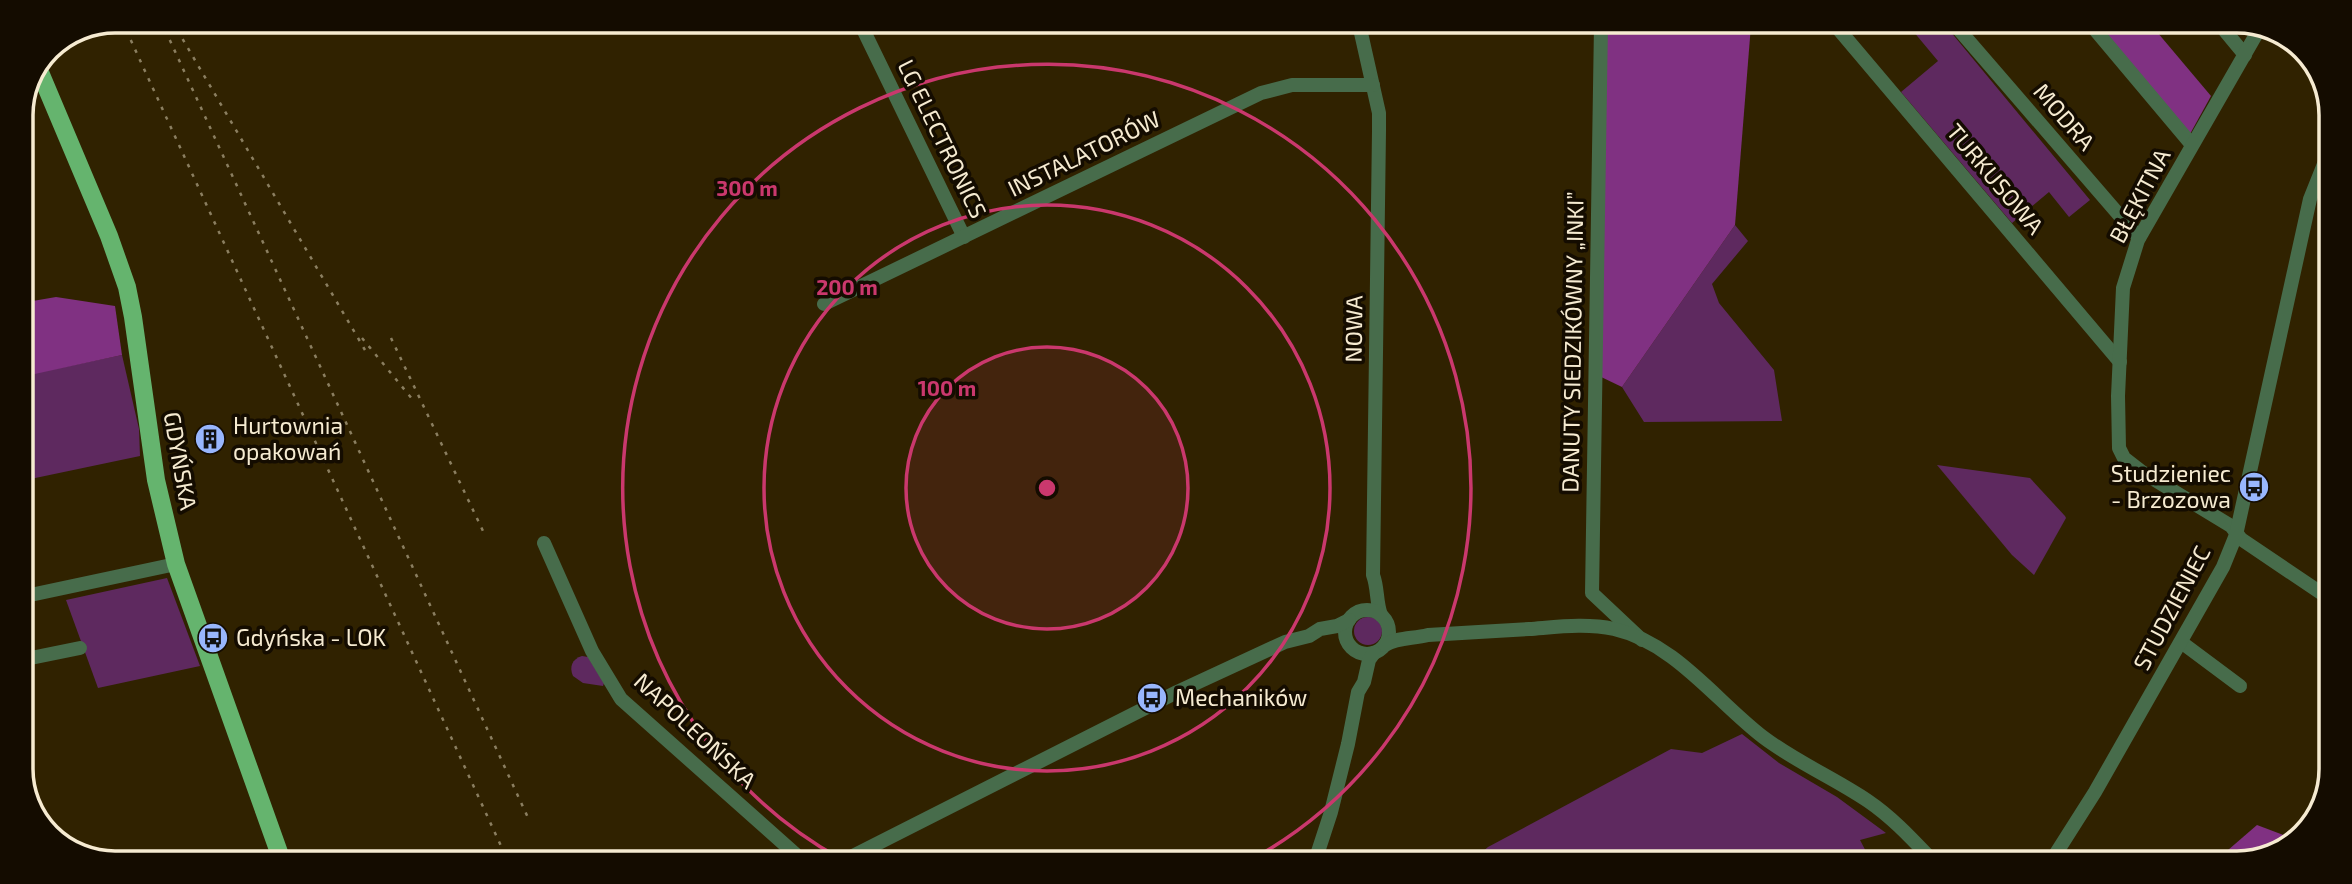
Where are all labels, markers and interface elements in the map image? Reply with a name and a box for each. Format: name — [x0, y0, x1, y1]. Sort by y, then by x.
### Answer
street label: LG ELECTRONICS — [892, 55, 993, 222]
street label: MODRA — [2028, 77, 2102, 156]
street label: INSTALATORÓW — [1003, 104, 1164, 202]
street label: TURKUSOWA — [1941, 117, 2051, 240]
street label: BŁĘKITNA — [2103, 143, 2176, 247]
text: 300 m — [716, 175, 778, 200]
street label: DANUTY SIEDZIKÓWNY „INKI” — [1555, 191, 1589, 493]
text: 200 m — [816, 274, 878, 299]
street label: NOWA — [1338, 294, 1368, 363]
text: 100 m — [918, 375, 976, 400]
street label: GDYŃSKA — [159, 409, 204, 513]
place label: Hurtownia opakowań — [233, 411, 343, 465]
building icon: Hurtownia opakowań — [193, 422, 227, 456]
place label: Studzieniec - Brzozowa — [2111, 459, 2231, 513]
bus stop icon: Studzieniec - Brzozowa — [2237, 470, 2271, 504]
centre of rings — [1035, 476, 1059, 500]
street label: STUDZIENIEC — [2127, 541, 2216, 674]
bus stop icon: Gdyńska - LOK — [196, 621, 230, 655]
place label: Gdyńska - LOK — [236, 623, 387, 651]
street label: NAPOLEOŃSKA — [629, 667, 763, 794]
bus stop icon: Mechaników — [1135, 681, 1169, 715]
place label: Mechaników — [1175, 683, 1307, 711]

